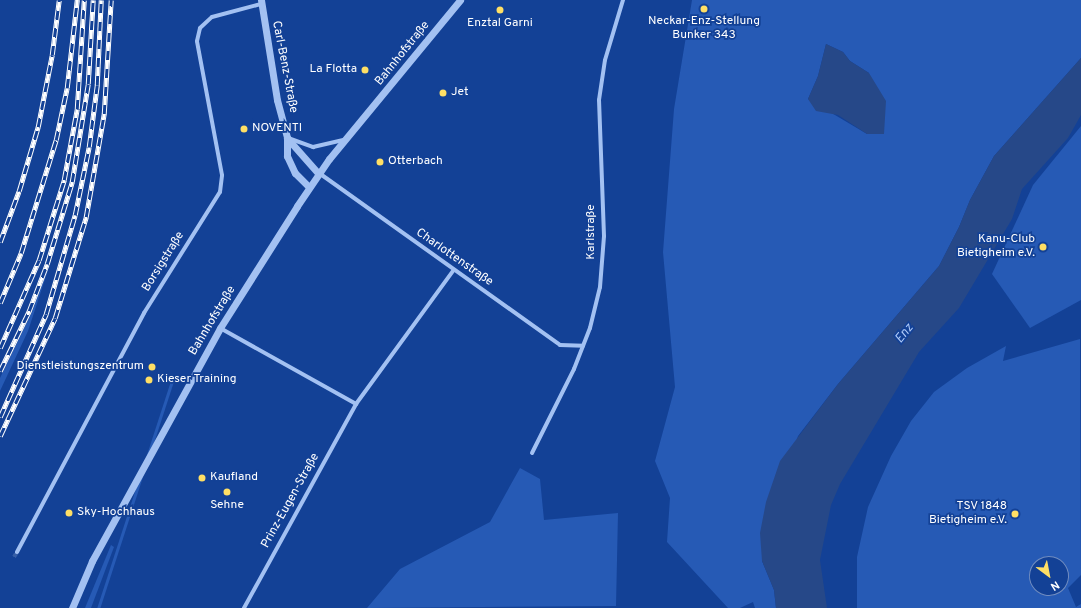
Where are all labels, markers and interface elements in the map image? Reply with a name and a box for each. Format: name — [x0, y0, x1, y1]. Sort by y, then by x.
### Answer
marker: Neckar-Enz-Stellung Bunker 343 — [699, 4, 709, 14]
marker: Enztal Garni — [495, 5, 505, 15]
place label: Neckar-Enz-Stellung Bunker 343 — [648, 15, 760, 43]
place label: Enztal Garni — [467, 17, 533, 31]
street label: Bahnhofstraße — [373, 19, 433, 89]
street label: Carl-Benz-Straße — [268, 20, 300, 114]
place label: La Flotta — [310, 63, 357, 77]
marker: La Flotta — [360, 65, 370, 75]
place label: Jet — [451, 86, 468, 100]
marker: Jet — [438, 88, 448, 98]
place label: NOVENTI — [252, 122, 302, 136]
marker: NOVENTI — [239, 124, 249, 134]
place label: Otterbach — [388, 155, 443, 169]
marker: Otterbach — [375, 157, 385, 167]
street label: Karlstraße — [585, 204, 599, 260]
street label: Charlottenstraße — [413, 226, 495, 290]
street label: Borsigstraße — [140, 229, 188, 295]
place label: Kanu-Club Bietigheim e.V. — [957, 233, 1035, 261]
marker: Kanu-Club Bietigheim e.V. — [1038, 242, 1048, 252]
street label: Bahnhofstraße — [187, 284, 239, 358]
water label: Enz — [892, 321, 918, 347]
place label: Dienstleistungszentrum — [17, 360, 144, 374]
marker: Dienstleistungszentrum — [147, 362, 157, 372]
place label: Kieser Training — [157, 373, 237, 387]
marker: Kieser Training — [144, 375, 154, 385]
street label: Prinz-Eugen-Straße — [259, 451, 323, 551]
place label: Kaufland — [210, 471, 258, 485]
marker: Kaufland — [197, 473, 207, 483]
marker: Sehne — [222, 487, 232, 497]
place label: Sehne — [210, 499, 244, 513]
place label: TSV 1848 Bietigheim e.V. — [929, 500, 1007, 528]
place label: Sky-Hochhaus — [77, 506, 155, 520]
marker: Sky-Hochhaus — [64, 508, 74, 518]
marker: TSV 1848 Bietigheim e.V. — [1010, 509, 1020, 519]
north arrow — [1029, 556, 1069, 596]
text: N — [1048, 577, 1062, 593]

